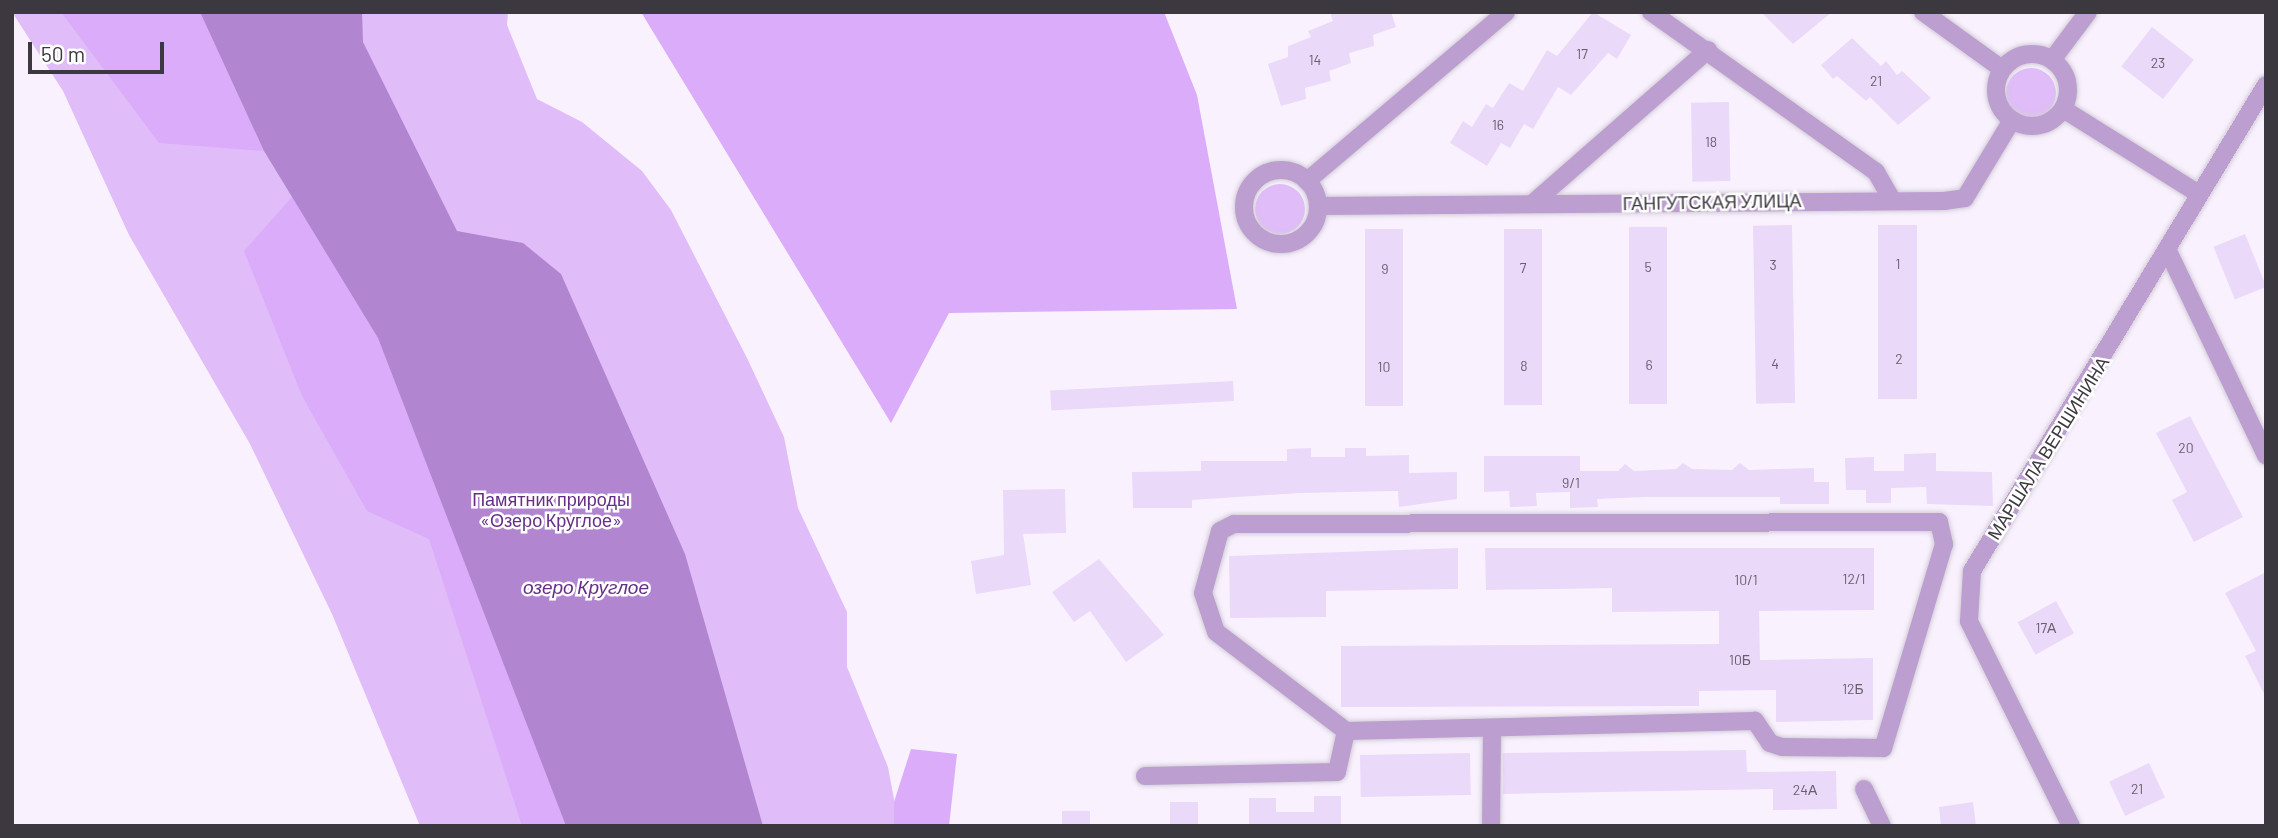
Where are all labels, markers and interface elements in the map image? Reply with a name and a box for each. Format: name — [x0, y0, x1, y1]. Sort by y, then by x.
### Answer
scale bar — [32, 28, 168, 72]
text: 50 m — [41, 41, 85, 66]
house number: 17 — [1576, 46, 1588, 62]
house number: 14 — [1309, 52, 1321, 68]
house number: 23 — [2151, 55, 2165, 71]
house number: 21 — [1870, 73, 1882, 89]
house number: 16 — [1492, 117, 1504, 133]
house number: 18 — [1705, 134, 1717, 150]
street label: ГАНГУТСКАЯ УЛИЦА — [1622, 190, 1802, 214]
house number: 1 — [1896, 256, 1900, 272]
house number: 3 — [1769, 257, 1777, 273]
house number: 5 — [1644, 259, 1652, 275]
house number: 7 — [1520, 260, 1526, 276]
house number: 9 — [1381, 261, 1389, 277]
house number: 2 — [1895, 351, 1903, 367]
street label: МАРШАЛА ВЕРШИНИНА — [1983, 353, 2113, 543]
house number: 4 — [1771, 356, 1779, 372]
house number: 6 — [1645, 357, 1653, 373]
house number: 8 — [1520, 358, 1528, 374]
house number: 10 — [1378, 359, 1390, 375]
house number: 20 — [2178, 440, 2194, 456]
house number: 9/1 — [1562, 475, 1580, 491]
park label: Памятник природы «Озеро Круглое» — [472, 489, 630, 532]
house number: 12/1 — [1843, 571, 1865, 587]
house number: 10/1 — [1734, 572, 1758, 588]
water label: озеро Круглое — [523, 576, 649, 598]
house number: 17А — [2036, 620, 2056, 636]
house number: 10Б — [1729, 652, 1751, 668]
house number: 12Б — [1842, 681, 1864, 697]
house number: 21 — [2131, 781, 2143, 797]
house number: 24А — [1793, 782, 1817, 798]

